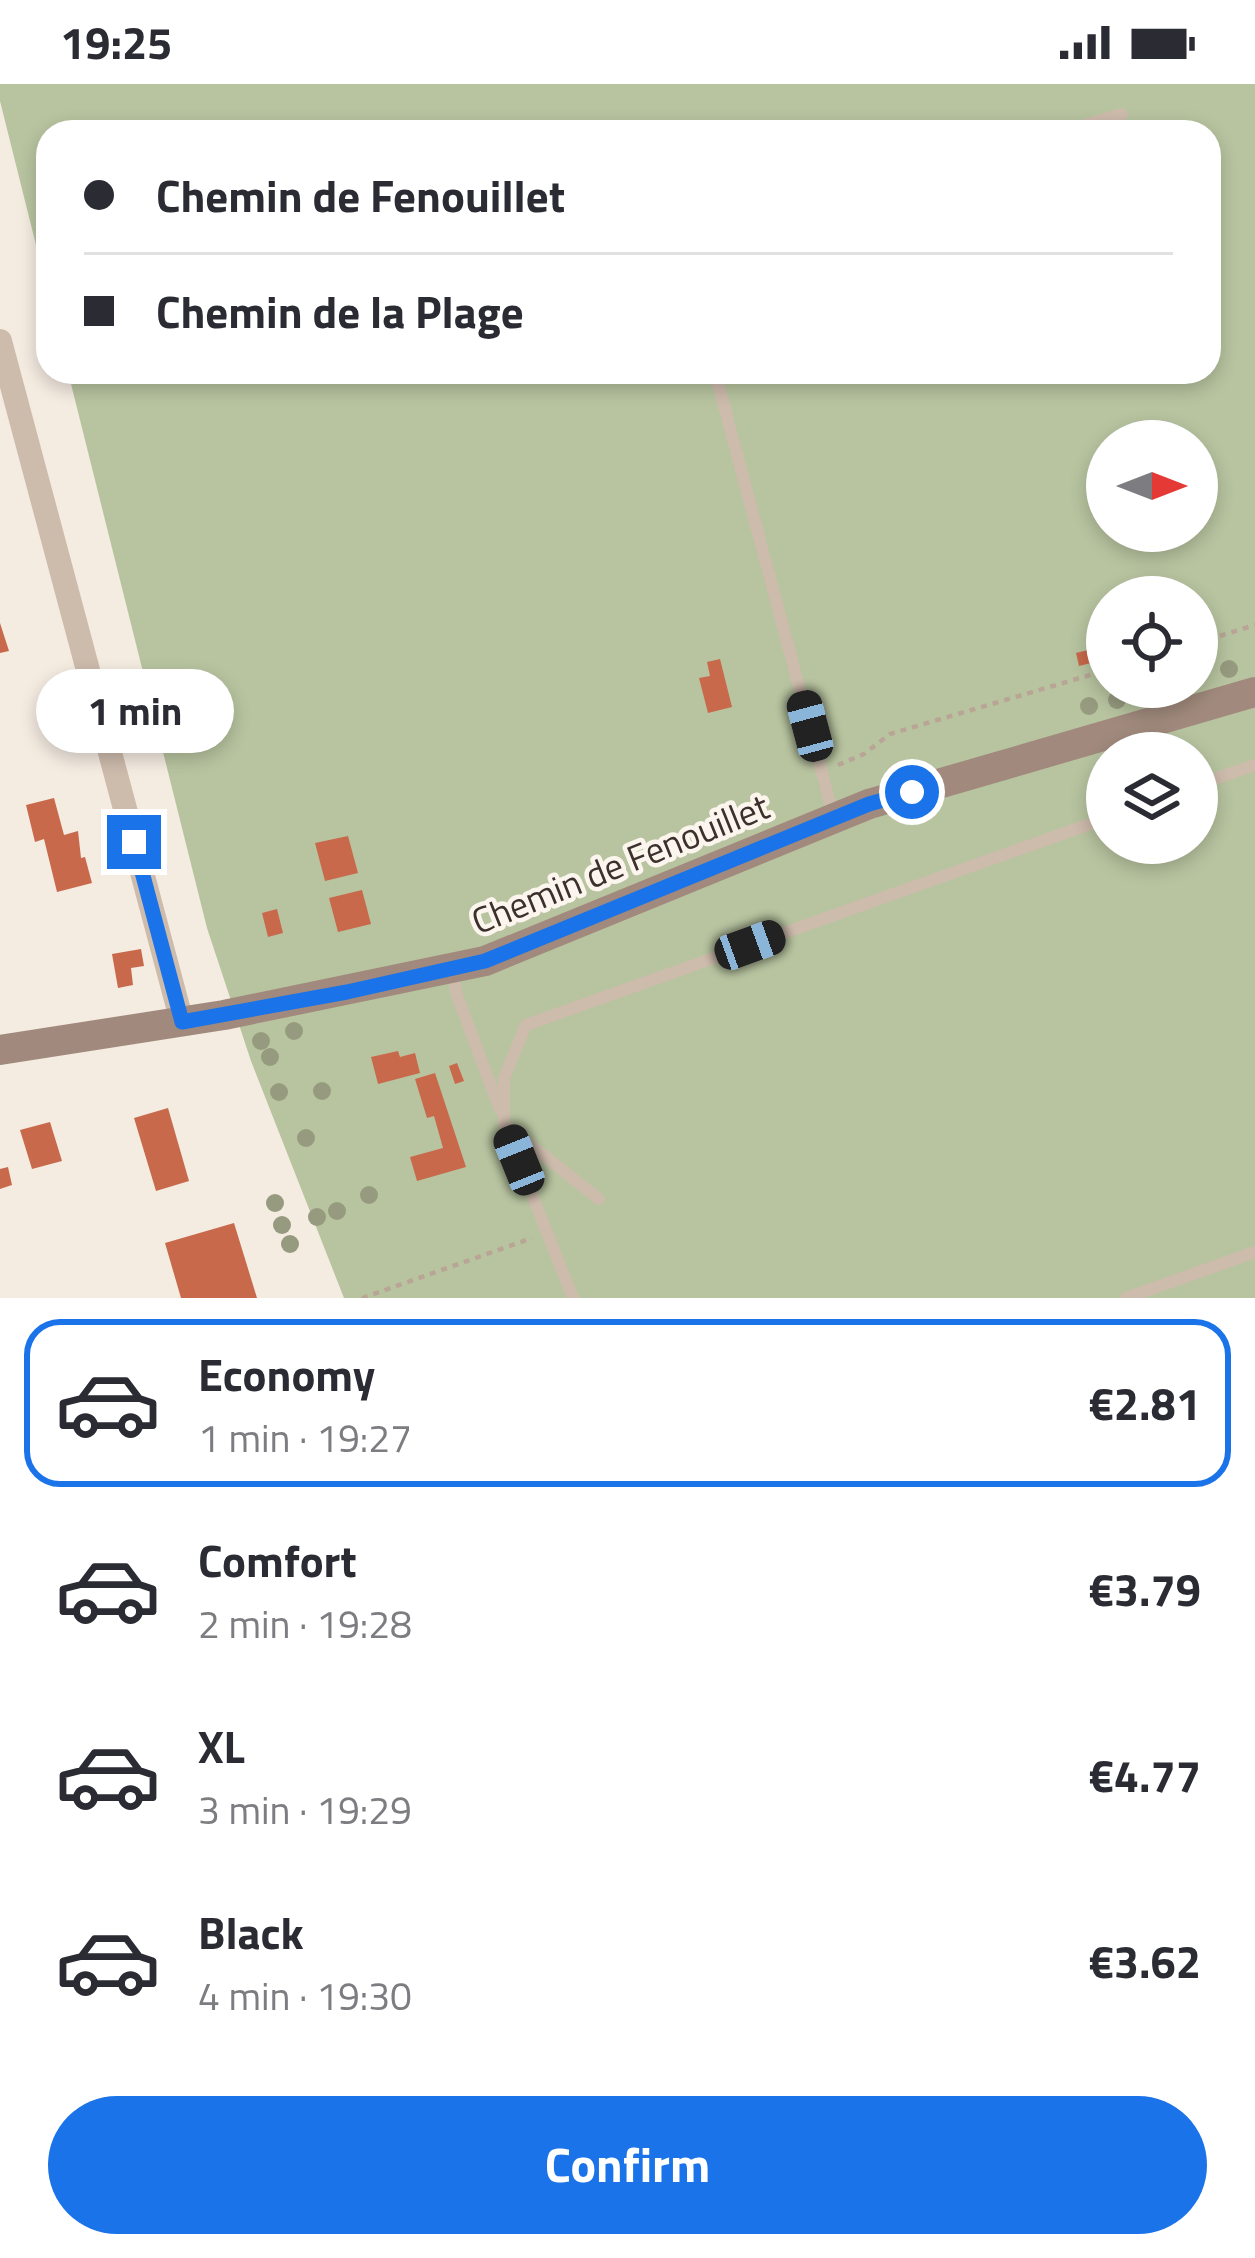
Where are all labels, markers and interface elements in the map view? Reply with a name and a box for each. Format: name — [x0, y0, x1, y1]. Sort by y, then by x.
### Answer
text: 19:25 — [60, 8, 172, 76]
text: Chemin de Fenouillet — [156, 161, 565, 229]
text: Chemin de la Plage — [156, 277, 524, 345]
north arrow — [1086, 420, 1218, 552]
map controls — [1086, 420, 1218, 864]
button: locate — [1086, 576, 1218, 708]
callout: 1 min — [35, 668, 233, 752]
text: 1 min — [88, 681, 182, 740]
car — [783, 687, 837, 765]
button: layers — [1086, 732, 1218, 864]
route start — [885, 765, 939, 819]
street label: Chemin de Fenouillet — [463, 778, 777, 948]
route end — [107, 815, 161, 869]
car — [710, 916, 790, 974]
car — [489, 1120, 549, 1200]
text: Economy — [198, 1340, 375, 1408]
icon: car — [54, 1349, 162, 1457]
text: €2.81 — [1089, 1369, 1201, 1437]
text: 1 min · 19:27 — [198, 1408, 412, 1467]
text: Comfort — [198, 1526, 357, 1594]
icon: car — [54, 1535, 162, 1643]
text: €3.79 — [1089, 1555, 1201, 1623]
text: 2 min · 19:28 — [198, 1594, 412, 1653]
text: XL — [198, 1712, 245, 1780]
icon: car — [54, 1721, 162, 1829]
text: €4.77 — [1089, 1741, 1201, 1809]
text: 3 min · 19:29 — [198, 1780, 412, 1839]
text: Black — [198, 1898, 304, 1966]
icon: car — [54, 1907, 162, 2015]
text: €3.62 — [1089, 1927, 1201, 1995]
text: 4 min · 19:30 — [198, 1966, 412, 2025]
button: Confirm — [48, 2096, 1207, 2234]

